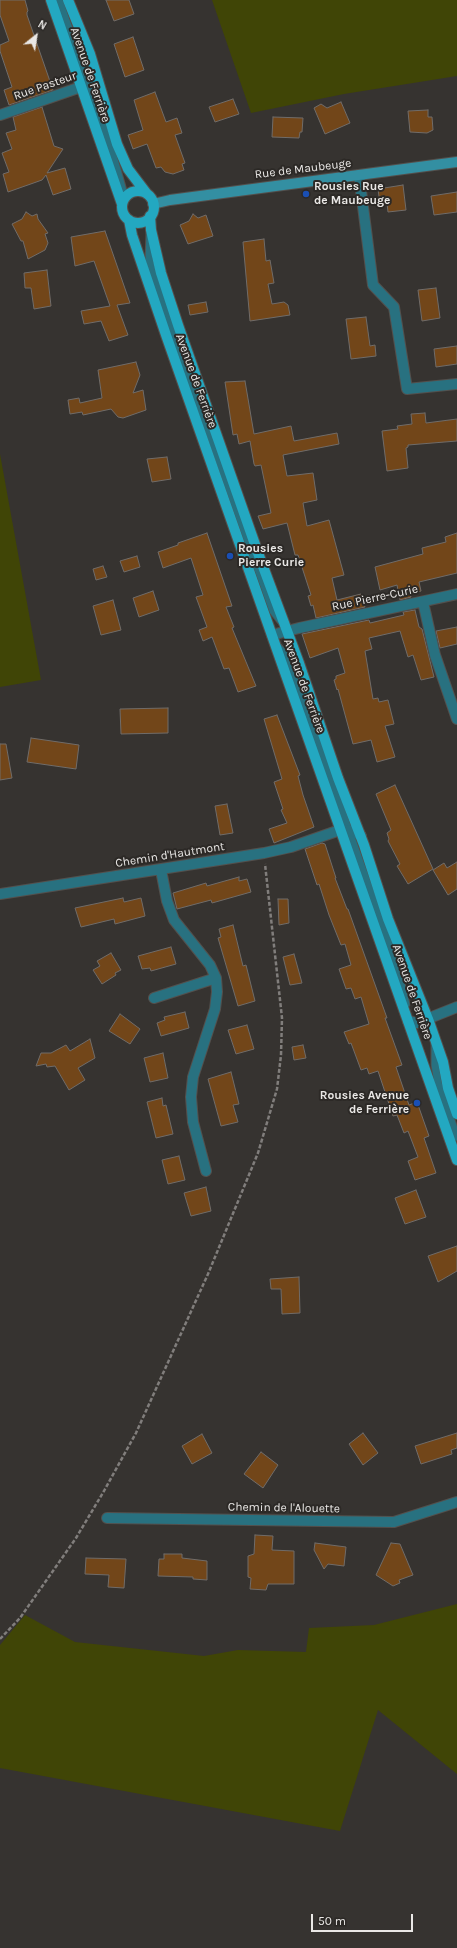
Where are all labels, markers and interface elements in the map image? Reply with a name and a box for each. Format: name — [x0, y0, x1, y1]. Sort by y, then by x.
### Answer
north arrow — [16, 16, 56, 56]
text: N — [36, 18, 49, 33]
street label: Avenue de Ferrière — [67, 26, 113, 124]
street label: Rue Pasteur — [12, 69, 78, 103]
street label: Rue de Maubeuge — [254, 156, 352, 182]
place label: Rousies Rue de Maubeuge — [314, 180, 390, 208]
marker: Rousies Rue de Maubeuge — [301, 189, 311, 199]
street label: Avenue de Ferrière — [172, 332, 220, 430]
place label: Rousies Pierre Curie — [238, 542, 304, 570]
marker: Rousies Pierre Curie — [225, 551, 235, 561]
street label: Rue Pierre-Curie — [331, 582, 419, 614]
street label: Avenue de Ferrière — [280, 637, 328, 735]
street label: Chemin d'Hautmont — [114, 839, 226, 871]
street label: Avenue de Ferrière — [389, 943, 435, 1041]
place label: Rousies Avenue de Ferrière — [320, 1089, 409, 1117]
marker: Rousies Avenue de Ferrière — [412, 1098, 422, 1108]
street label: Chemin de l'Alouette — [228, 1500, 340, 1516]
scale bar — [313, 1906, 415, 1932]
text: 50 m — [318, 1914, 346, 1928]

